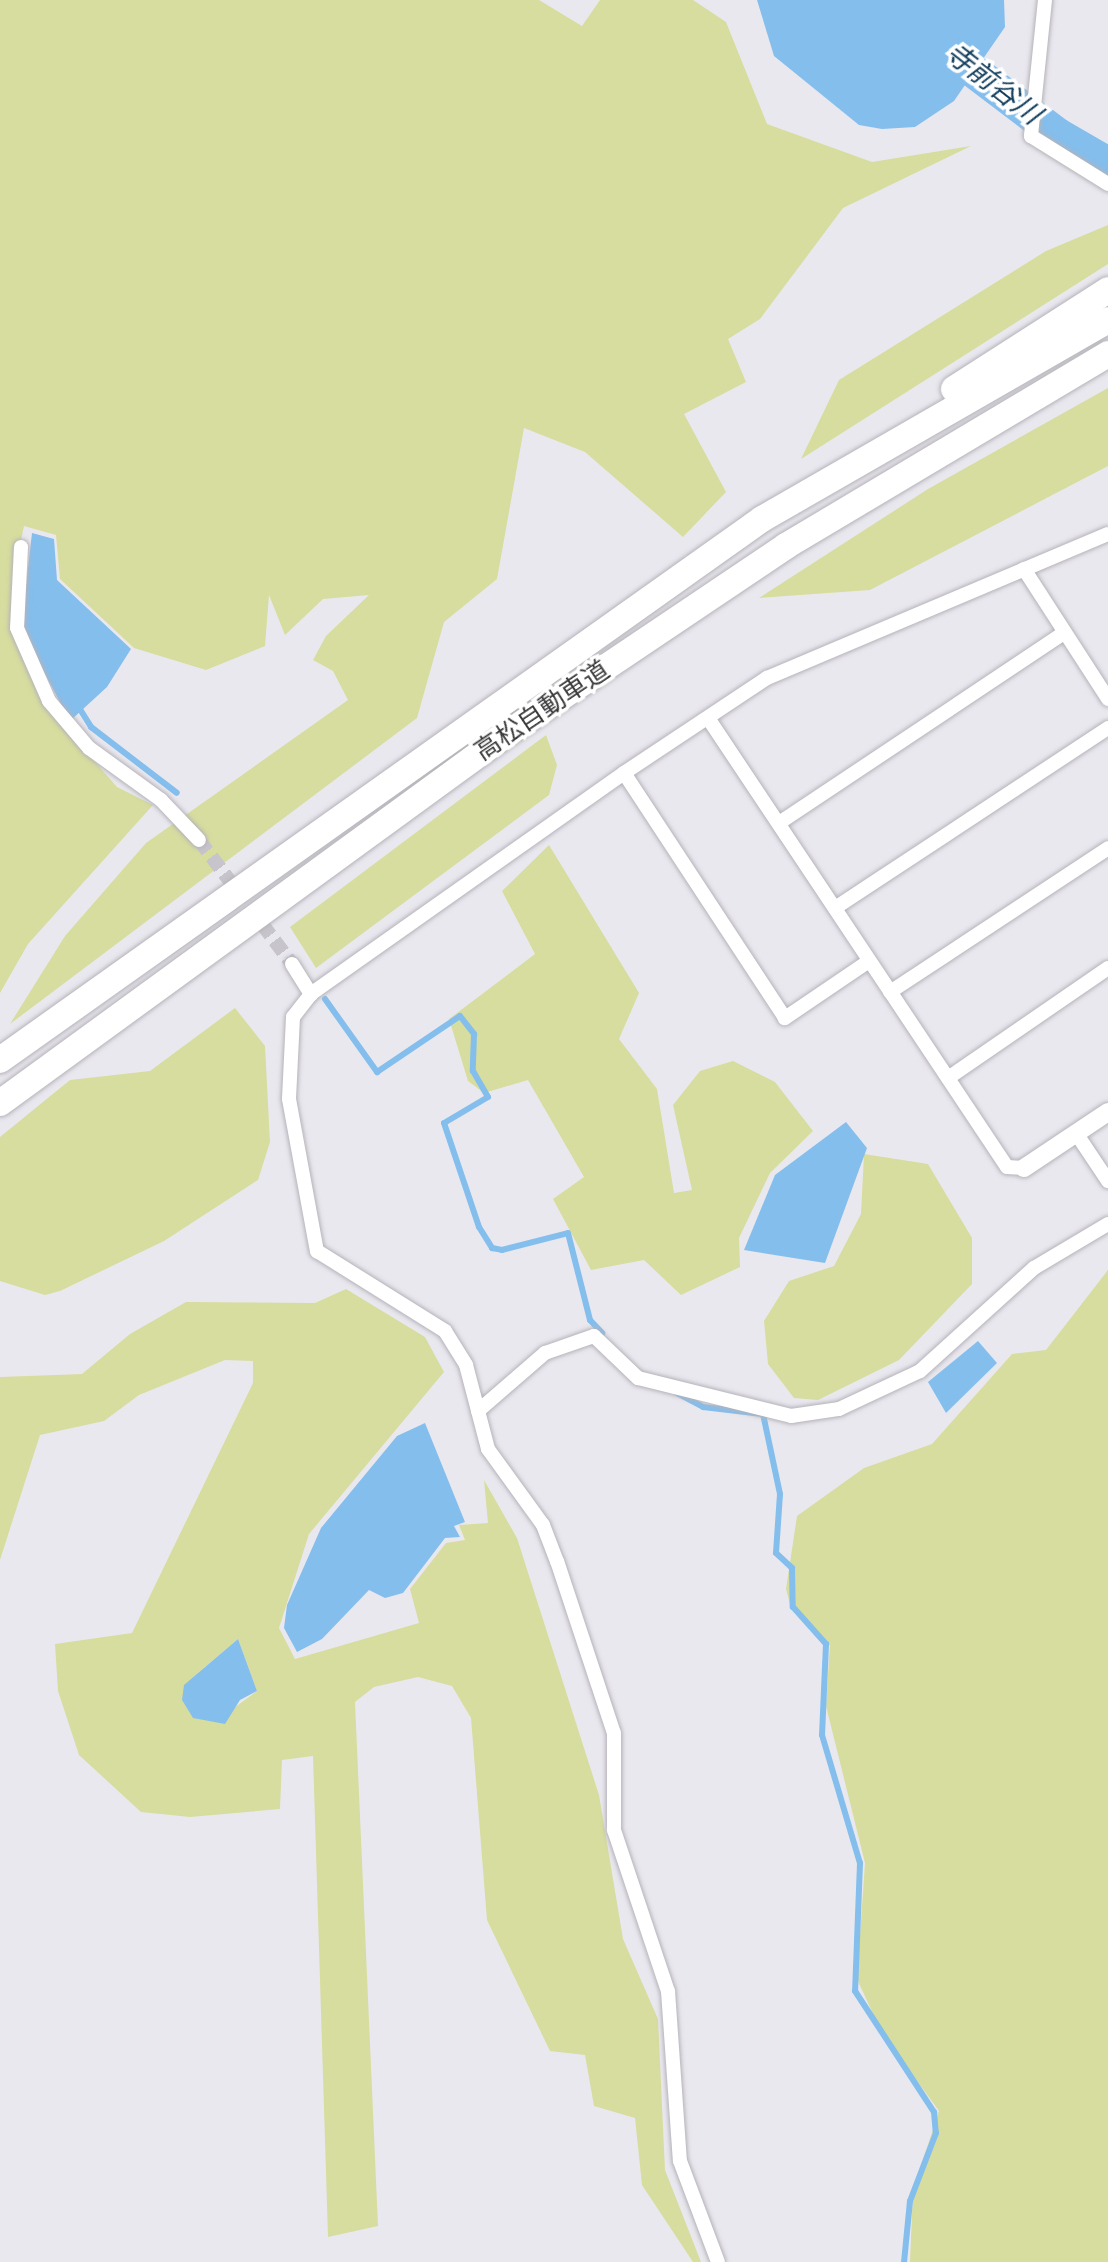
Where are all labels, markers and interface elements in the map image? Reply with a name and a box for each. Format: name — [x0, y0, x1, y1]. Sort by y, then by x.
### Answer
water label: 寺前谷川 — [939, 36, 1047, 132]
street label: 高松自動車道 — [469, 654, 615, 768]

